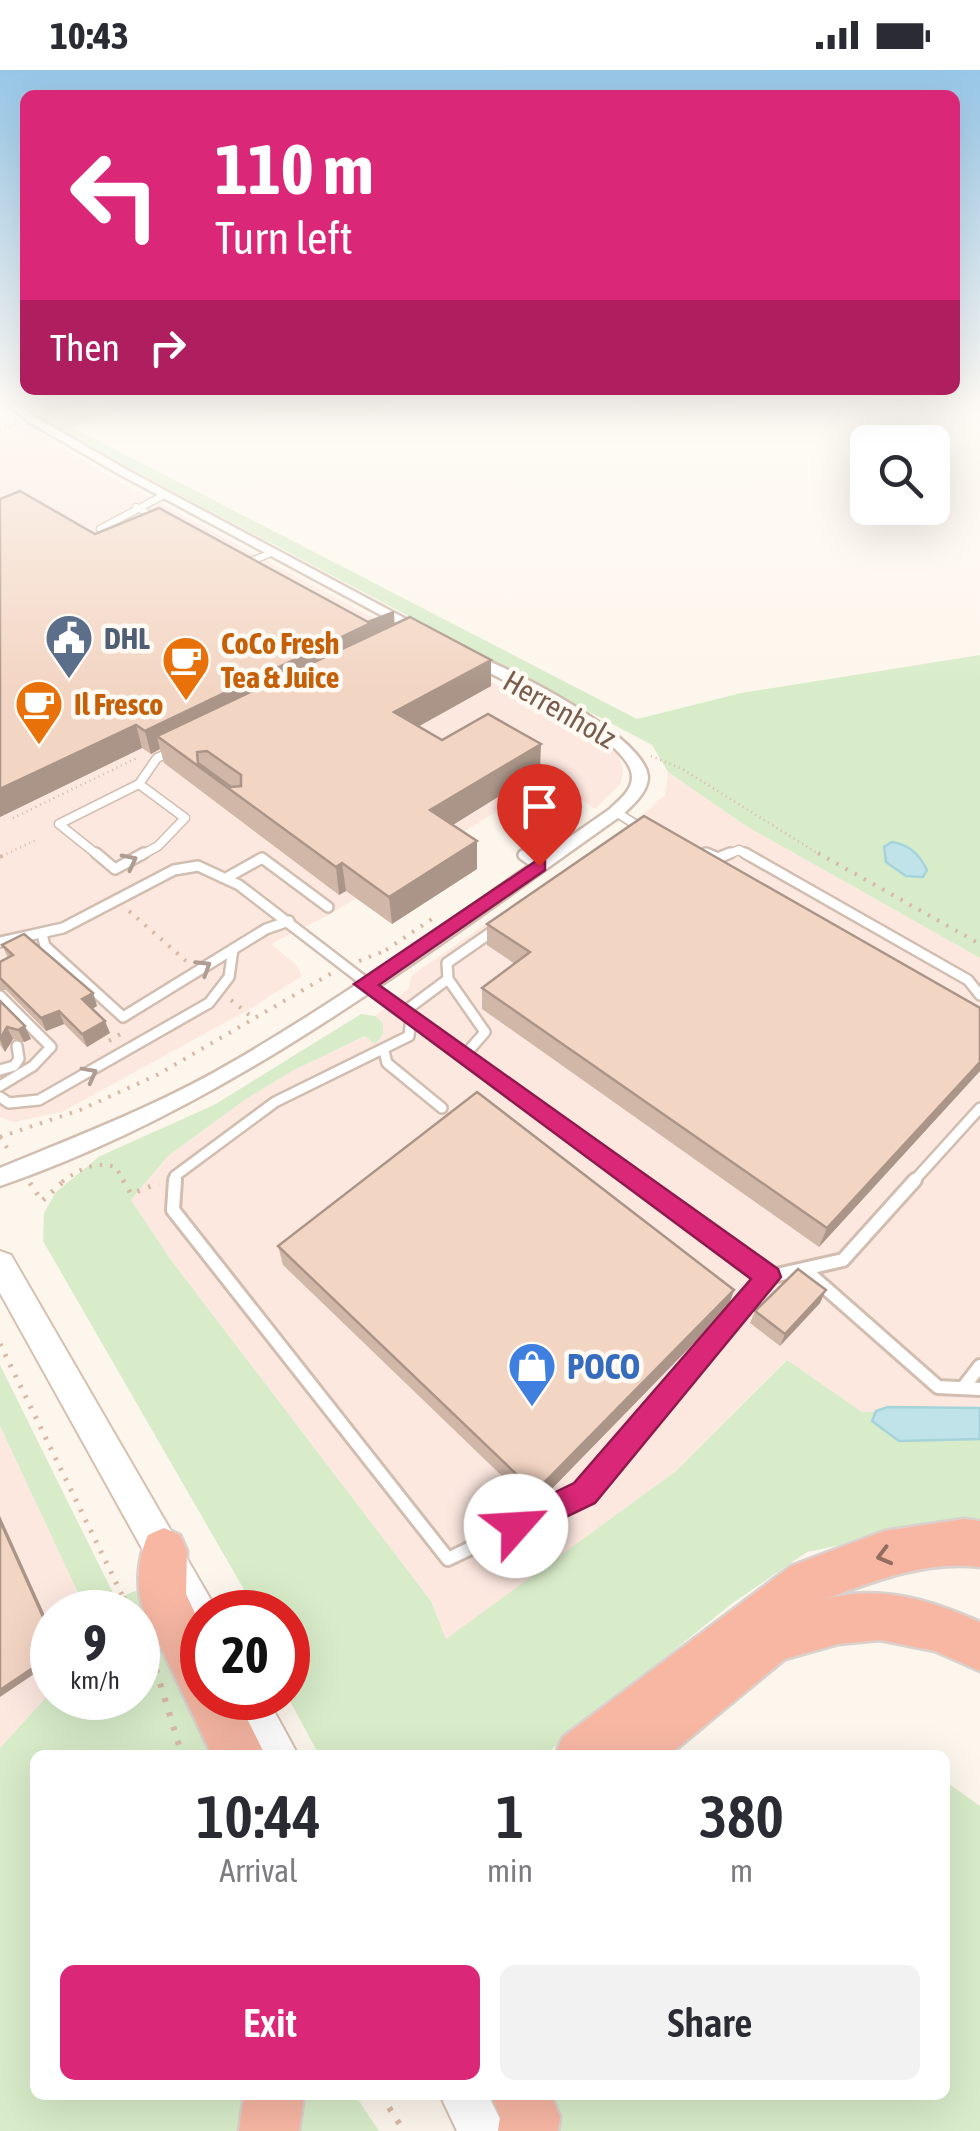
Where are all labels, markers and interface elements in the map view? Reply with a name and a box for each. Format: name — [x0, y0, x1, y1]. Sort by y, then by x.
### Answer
text: 10:43 — [50, 14, 129, 57]
text: 110 m — [215, 129, 374, 209]
icon: left — [50, 130, 180, 260]
text: Turn left — [215, 212, 353, 264]
icon: right — [140, 320, 195, 375]
text: Then — [50, 326, 120, 369]
map controls — [850, 425, 950, 525]
button: search — [850, 425, 950, 525]
public building icon: DHL — [43, 612, 95, 680]
place label: DHL — [104, 621, 150, 655]
place label: CoCo Fresh Tea & Juice — [221, 626, 339, 694]
cafe icon: CoCo Fresh Tea & Juice — [160, 634, 212, 702]
street label: Herrenholz — [498, 663, 623, 755]
cafe icon: Il Fresco — [13, 678, 65, 746]
place label: Il Fresco — [74, 687, 163, 721]
pin — [497, 764, 582, 867]
icon: arrive — [512, 779, 567, 834]
one-way arrow — [120, 854, 138, 873]
one-way arrow — [194, 960, 212, 979]
one-way arrow — [79, 1067, 97, 1086]
shop icon: POCO — [506, 1340, 558, 1408]
place label: POCO — [567, 1346, 640, 1386]
position arrow — [464, 1474, 568, 1578]
one-way arrow — [876, 1544, 893, 1565]
speed limit sign: 20 — [180, 1590, 310, 1720]
text: 9 — [83, 1614, 107, 1672]
text: km/h — [70, 1666, 120, 1694]
text: 10:44 — [196, 1782, 321, 1851]
text: 1 — [496, 1782, 524, 1851]
text: 380 — [699, 1782, 784, 1851]
text: Arrival — [219, 1852, 298, 1889]
text: min — [487, 1852, 533, 1889]
text: m — [730, 1852, 753, 1889]
button: Exit — [60, 1965, 480, 2080]
button: Share — [500, 1965, 920, 2080]

